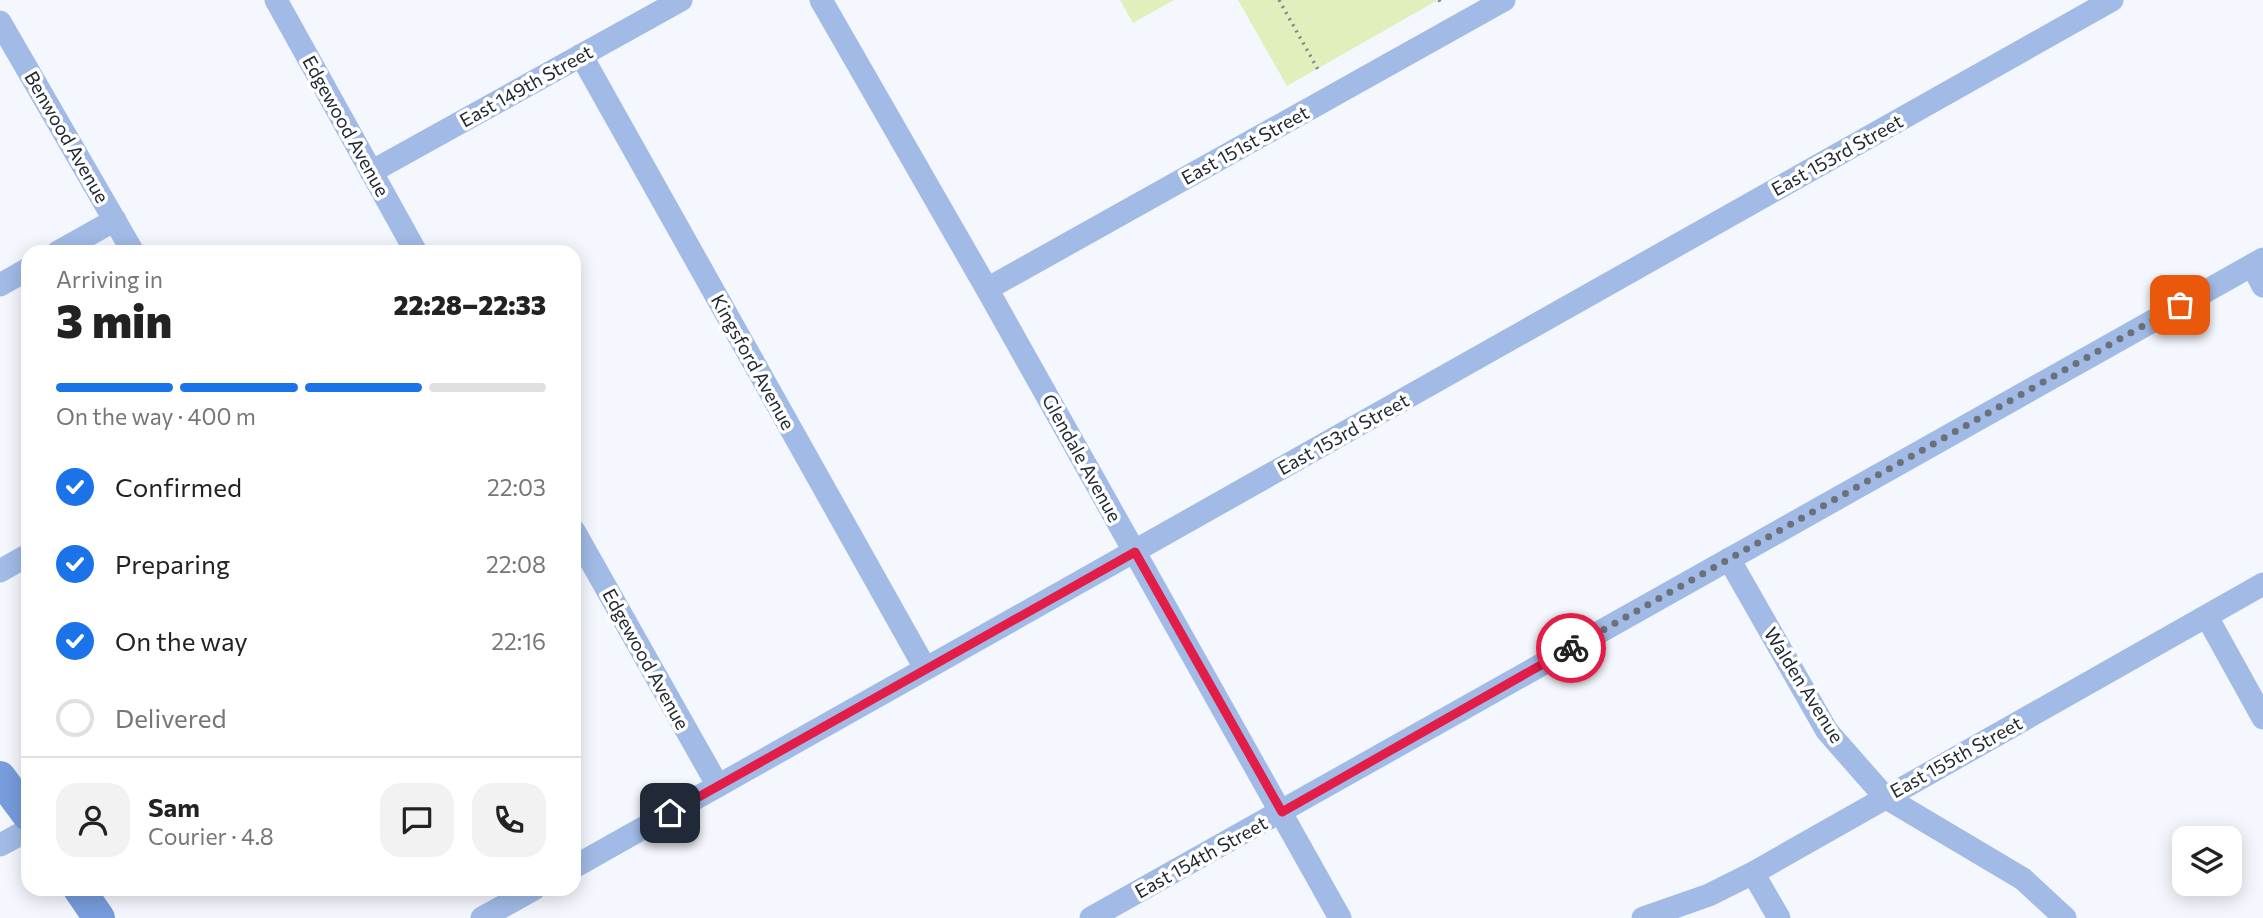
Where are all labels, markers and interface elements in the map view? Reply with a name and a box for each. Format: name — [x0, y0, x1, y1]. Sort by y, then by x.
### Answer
street label: East 149th Street — [455, 39, 596, 132]
street label: Edgewood Avenue — [298, 51, 395, 200]
street label: Benwood Avenue — [20, 67, 115, 207]
street label: East 151st Street — [1177, 100, 1313, 189]
street label: East 153rd Street — [1767, 109, 1907, 200]
text: Arriving in — [56, 265, 163, 293]
pin — [2150, 275, 2210, 335]
icon: bag — [2161, 286, 2199, 324]
text: 22:28–22:33 — [394, 289, 546, 320]
street label: Kingsford Avenue — [707, 290, 800, 433]
text: 3 min — [56, 291, 172, 347]
street label: East 153rd Street — [1273, 388, 1413, 479]
street label: Glendale Avenue — [1038, 390, 1127, 526]
text: On the way · 400 m — [56, 402, 256, 430]
icon: check — [56, 468, 94, 506]
text: Confirmed — [115, 471, 242, 502]
text: 22:03 — [487, 473, 546, 501]
icon: check — [56, 545, 94, 583]
text: Preparing — [115, 548, 230, 579]
text: 22:08 — [486, 550, 546, 578]
street label: Edgewood Avenue — [598, 584, 695, 733]
courier — [1536, 613, 1606, 683]
icon: check — [56, 622, 94, 660]
street label: Walden Avenue — [1760, 623, 1849, 747]
text: On the way — [115, 625, 248, 656]
text: 22:16 — [491, 627, 546, 655]
icon: bike — [1552, 629, 1590, 667]
text: Delivered — [115, 702, 226, 733]
street label: East 155th Street — [1886, 711, 2026, 802]
button: person — [56, 783, 130, 857]
button: chat — [380, 783, 454, 857]
button: phone — [472, 783, 546, 857]
pin — [640, 783, 700, 843]
text: Sam — [148, 791, 200, 822]
icon: home — [651, 794, 689, 832]
street label: East 154th Street — [1131, 811, 1271, 902]
text: Courier · 4.8 — [148, 822, 274, 850]
map controls — [2172, 826, 2242, 896]
button: layers — [2172, 826, 2242, 896]

